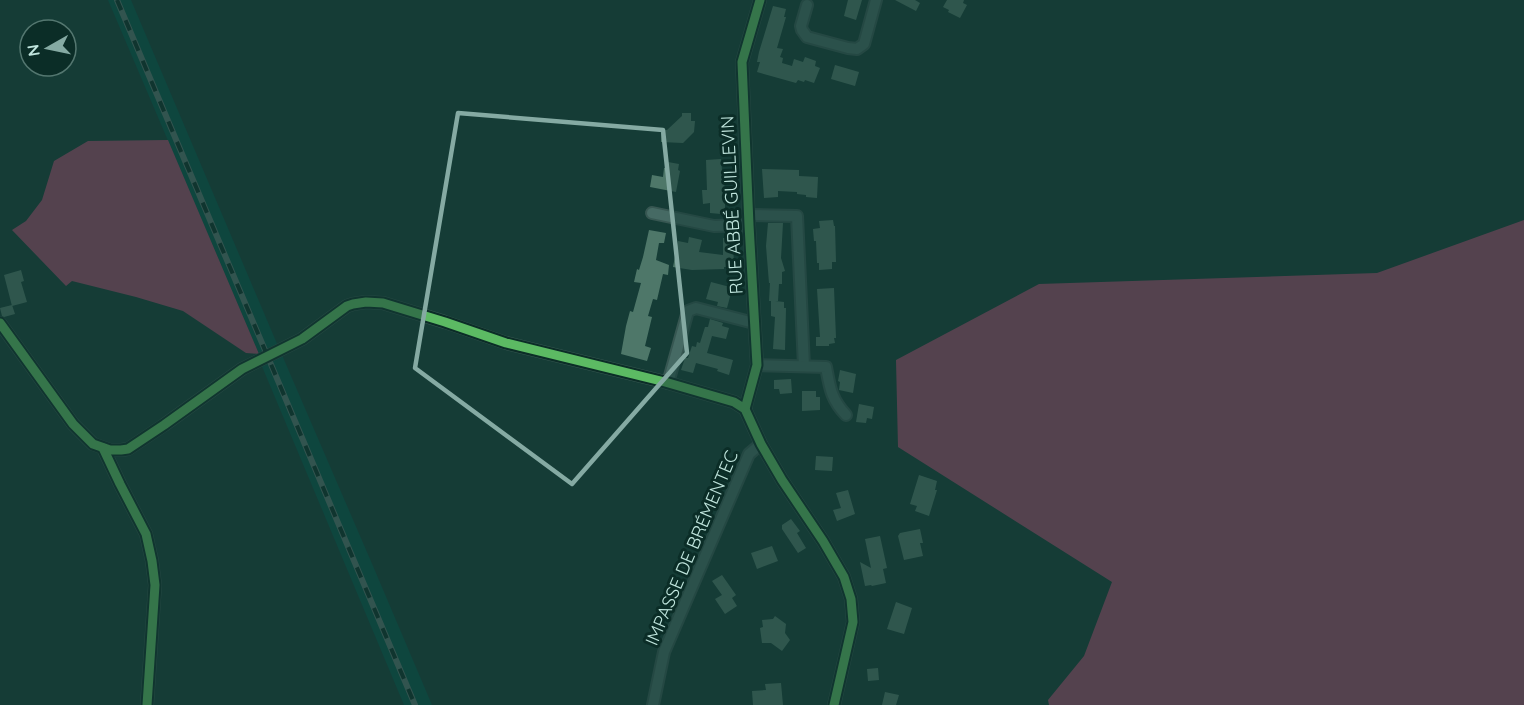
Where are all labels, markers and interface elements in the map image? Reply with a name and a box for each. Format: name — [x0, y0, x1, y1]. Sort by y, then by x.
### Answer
north arrow — [18, 18, 78, 78]
text: N — [22, 43, 44, 58]
street label: RUE ABBÉ GUILLEVIN — [715, 115, 748, 295]
street label: IMPASSE DE BRÉMENTEC — [640, 447, 743, 649]

